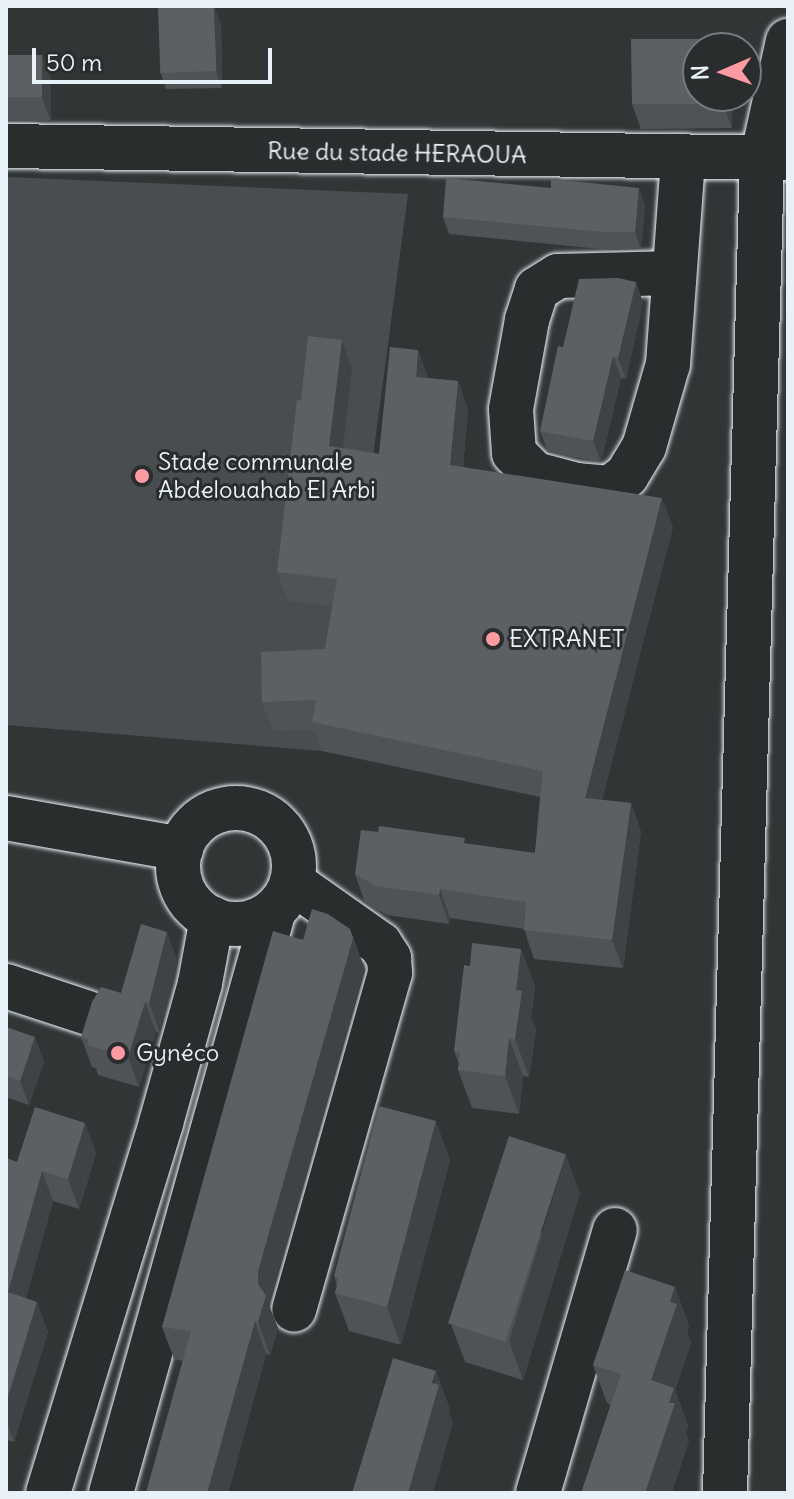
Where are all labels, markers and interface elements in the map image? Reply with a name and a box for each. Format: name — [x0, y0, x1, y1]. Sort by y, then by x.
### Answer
scale bar — [36, 32, 276, 82]
north arrow — [682, 32, 762, 112]
text: 50 m — [46, 47, 102, 77]
text: N — [686, 65, 714, 81]
street label: Rue du stade HERAOUA — [267, 136, 527, 170]
place label: Stade communale Abdelouahab El Arbi — [158, 448, 376, 504]
marker: Stade communale Abdelouahab El Arbi — [133, 467, 151, 485]
place label: EXTRANET — [509, 625, 625, 653]
marker: EXTRANET — [484, 630, 502, 648]
place label: Gynéco — [136, 1039, 219, 1067]
marker: Gynéco — [107, 1042, 129, 1064]

